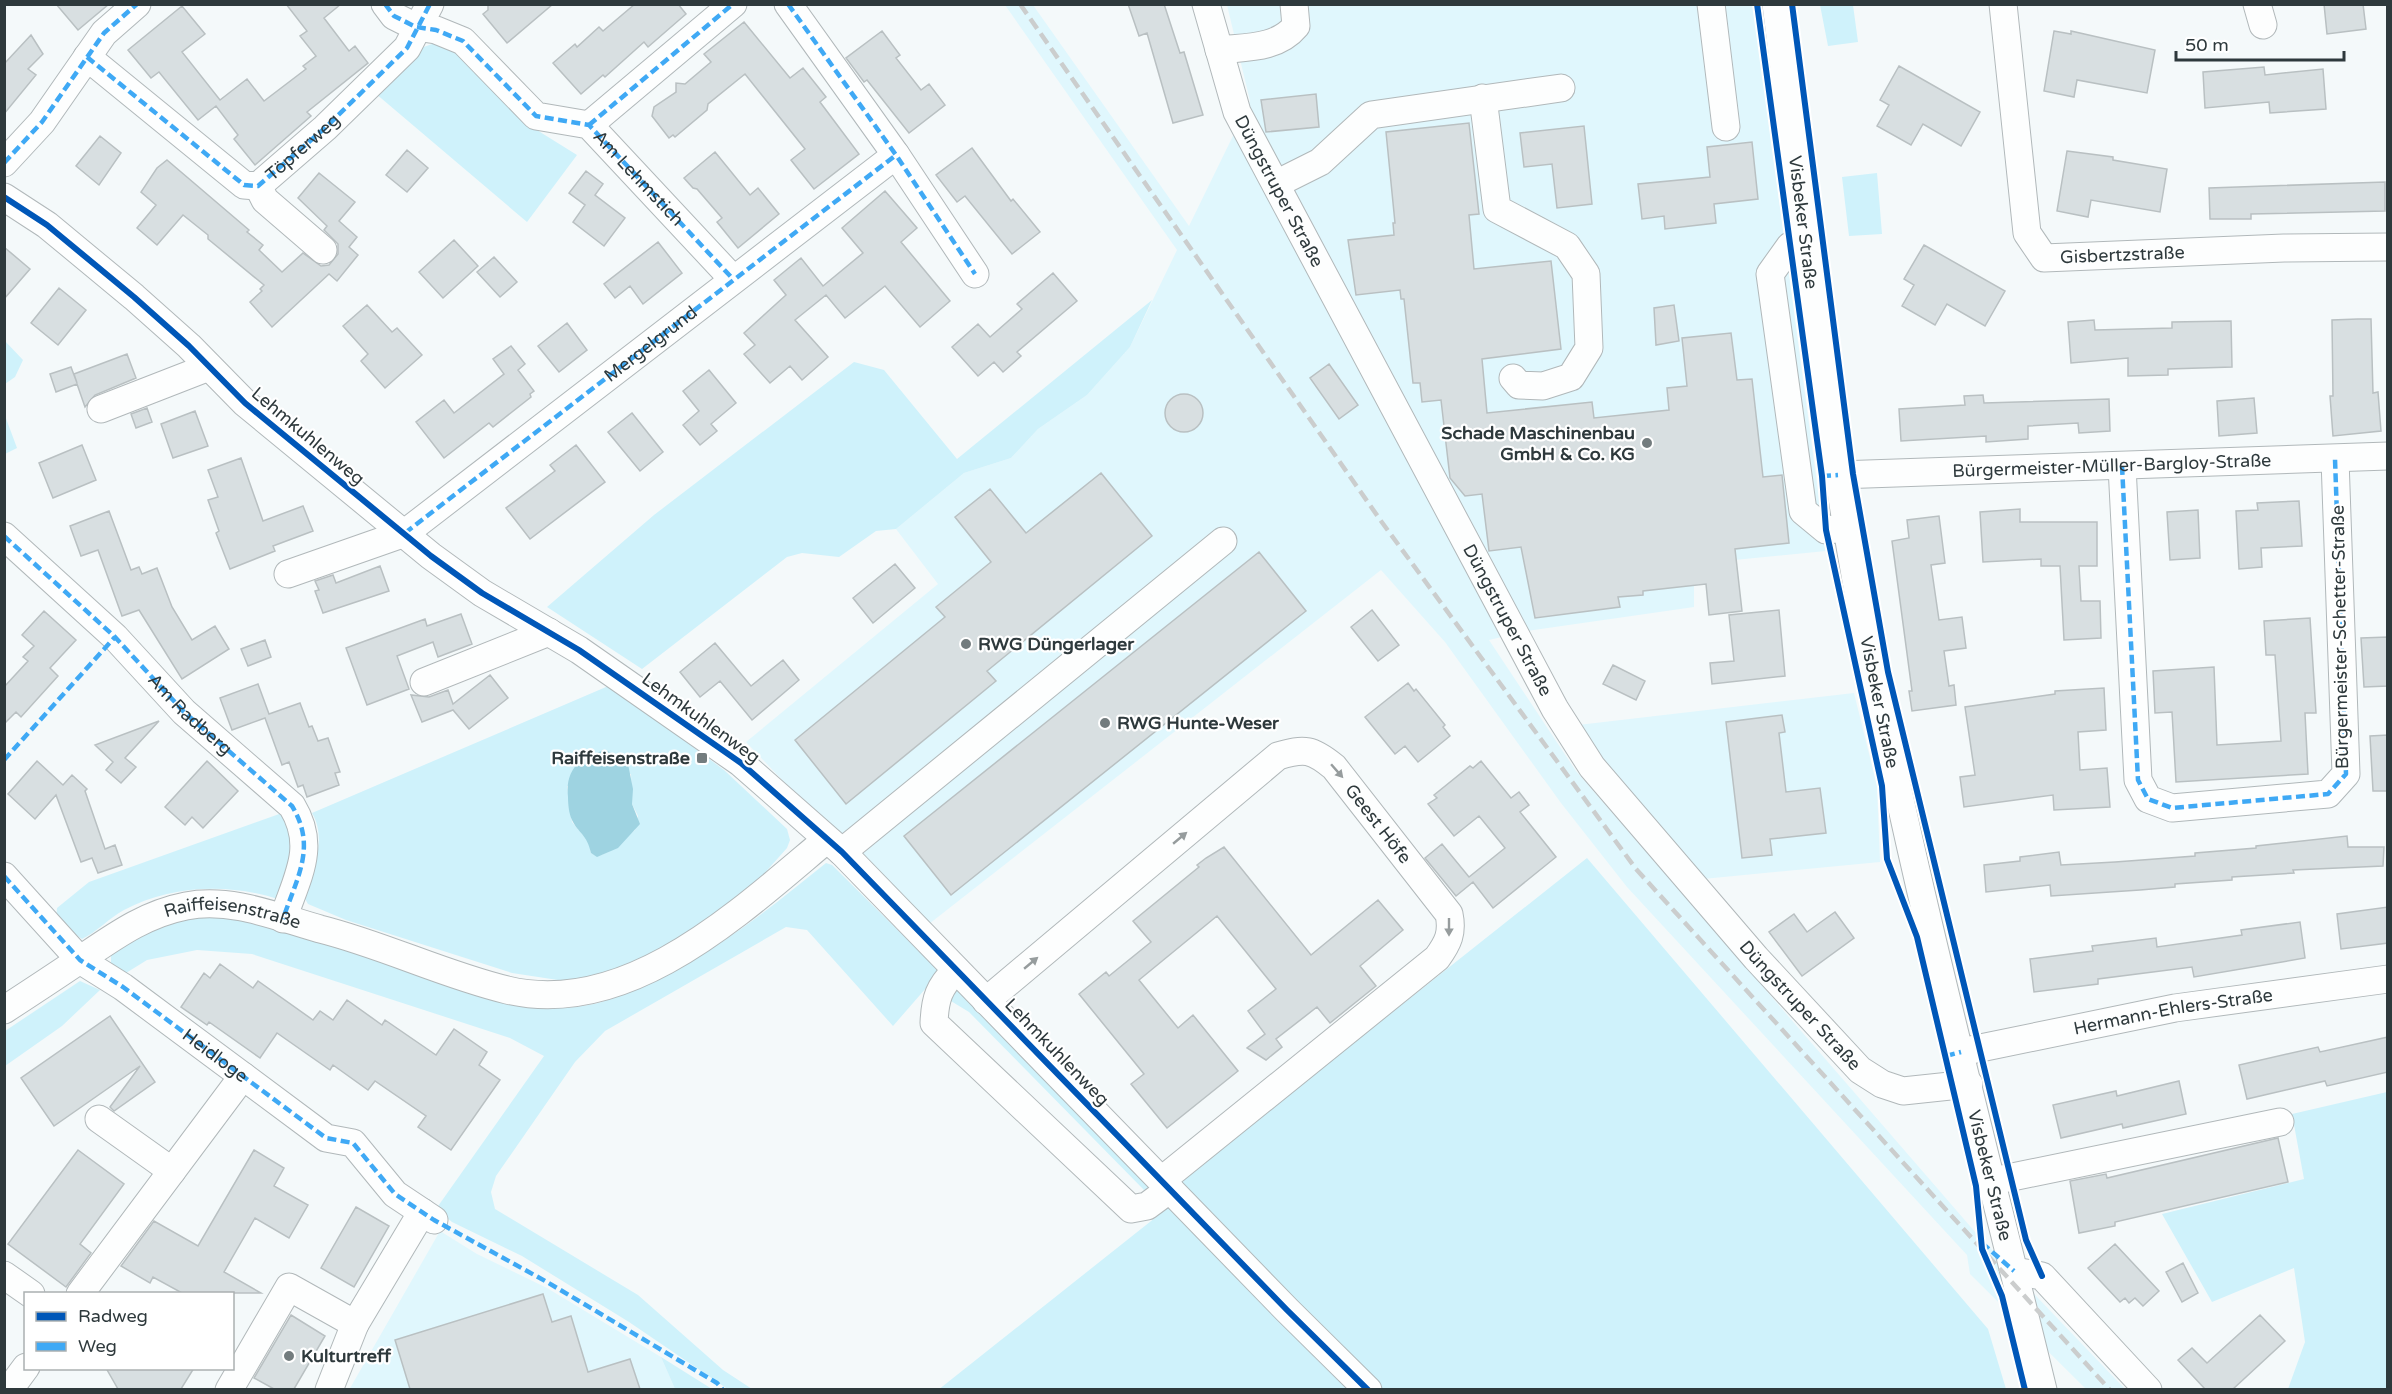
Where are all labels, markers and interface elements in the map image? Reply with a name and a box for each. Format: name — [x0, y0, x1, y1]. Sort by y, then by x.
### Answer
scale bar — [2176, 24, 2344, 62]
text: 50 m — [2185, 34, 2229, 56]
street label: Töpferweg — [261, 109, 344, 185]
street label: Düngstruper Straße — [1230, 111, 1329, 271]
street label: Am Lehmstich — [588, 126, 689, 231]
street label: Visbeker Straße — [1784, 154, 1823, 290]
street label: Gisbertzstraße — [2060, 241, 2185, 268]
street label: Mergelgrund — [600, 301, 702, 387]
street label: Lehmkuhlenweg — [247, 382, 369, 490]
place label: Schade Maschinenbau GmbH & Co. KG — [1441, 422, 1635, 465]
marker: Schade Maschinenbau GmbH & Co. KG — [1640, 436, 1654, 450]
street label: Bürgermeister-Müller-Bargloy-Straße — [1952, 449, 2272, 482]
street label: Bürgermeister-Schetter-Straße — [2327, 505, 2353, 769]
street label: Düngstruper Straße — [1458, 540, 1557, 700]
place label: RWG Düngerlager — [978, 633, 1135, 655]
street label: Visbeker Straße — [1855, 634, 1904, 770]
marker: RWG Düngerlager — [959, 637, 973, 651]
street label: Lehmkuhlenweg — [638, 668, 764, 768]
street label: Am Radberg — [143, 669, 237, 760]
place label: RWG Hunte-Weser — [1117, 712, 1280, 734]
marker: RWG Hunte-Weser — [1098, 716, 1112, 730]
place label: Raiffeisenstraße — [551, 747, 690, 769]
marker: Raiffeisenstraße — [695, 751, 709, 765]
one-way arrow — [1330, 763, 1343, 778]
street label: Geest Höfe — [1340, 779, 1416, 868]
one-way arrow — [1172, 832, 1187, 845]
street label: Raiffeisenstraße — [161, 893, 303, 934]
one-way arrow — [1444, 918, 1454, 937]
street label: Düngstruper Straße — [1735, 936, 1866, 1075]
one-way arrow — [1023, 957, 1039, 970]
street label: Hermann-Ehlers-Straße — [2071, 984, 2274, 1040]
street label: Lehmkuhlenweg — [1000, 994, 1114, 1110]
street label: Heidloge — [178, 1024, 252, 1087]
street label: Visbeker Straße — [1963, 1108, 2017, 1243]
legend — [24, 1292, 234, 1370]
text: Radweg — [78, 1305, 148, 1327]
text: Weg — [78, 1335, 117, 1357]
place label: Kulturtreff — [301, 1345, 392, 1367]
marker: Kulturtreff — [282, 1349, 296, 1363]

